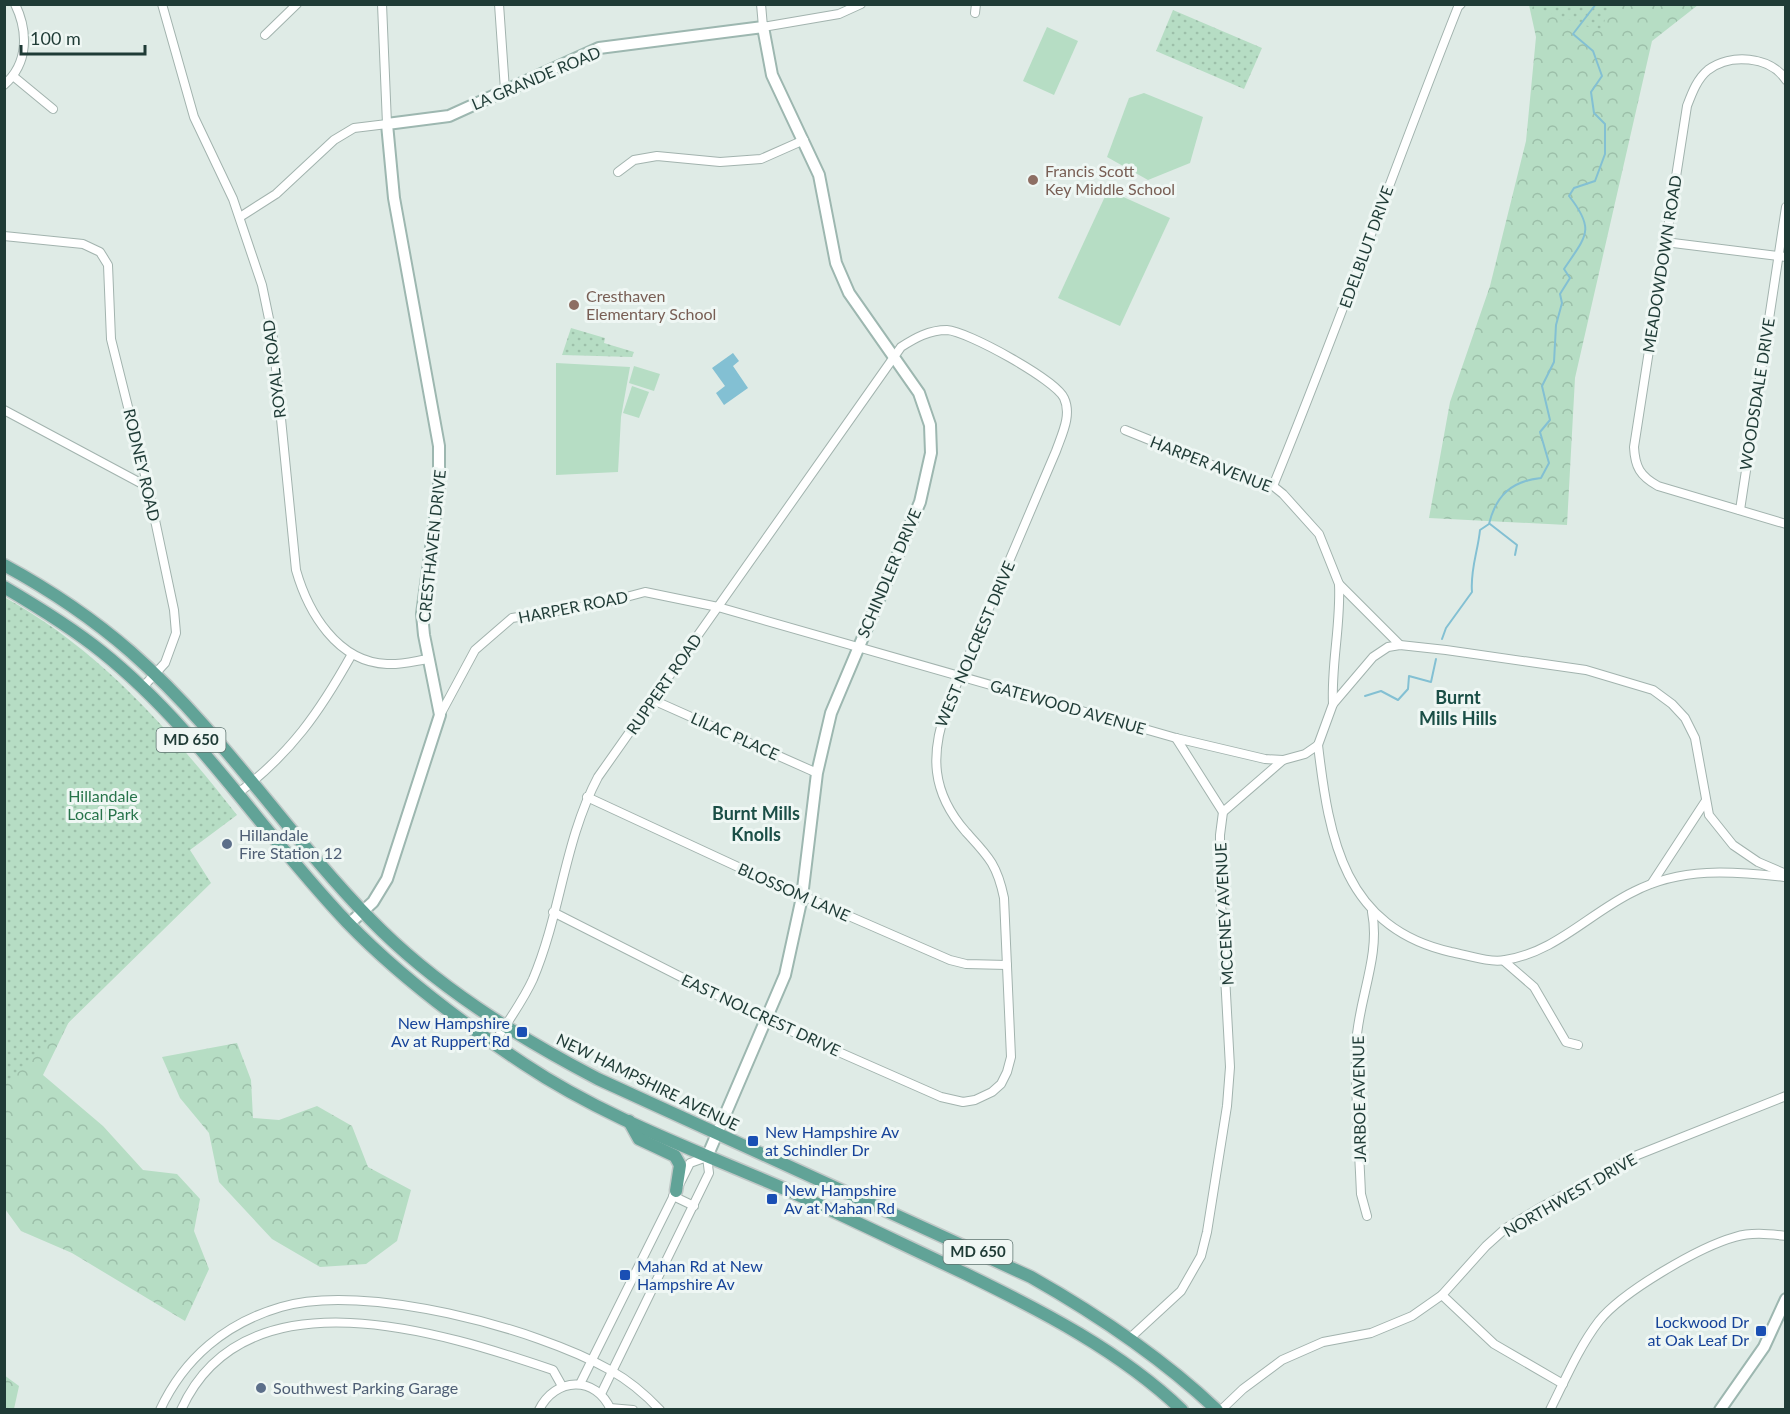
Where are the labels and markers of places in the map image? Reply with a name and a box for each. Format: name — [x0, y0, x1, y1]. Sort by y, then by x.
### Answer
place label: Francis Scott Key Middle School — [1045, 161, 1175, 198]
marker: Francis Scott Key Middle School — [1026, 173, 1040, 187]
place label: Cresthaven Elementary School — [586, 286, 716, 323]
marker: Cresthaven Elementary School — [567, 298, 581, 312]
place label: Hillandale Fire Station 12 — [239, 825, 342, 862]
marker: Hillandale Fire Station 12 — [220, 837, 234, 851]
place label: New Hampshire Av at Ruppert Rd — [391, 1013, 510, 1050]
marker: New Hampshire Av at Ruppert Rd — [515, 1025, 529, 1039]
place label: New Hampshire Av at Schindler Dr — [765, 1122, 900, 1159]
marker: New Hampshire Av at Schindler Dr — [746, 1134, 760, 1148]
place label: New Hampshire Av at Mahan Rd — [784, 1180, 896, 1217]
marker: New Hampshire Av at Mahan Rd — [765, 1192, 779, 1206]
place label: Mahan Rd at New Hampshire Av — [637, 1256, 763, 1293]
marker: Mahan Rd at New Hampshire Av — [618, 1268, 632, 1282]
place label: Lockwood Dr at Oak Leaf Dr — [1647, 1312, 1749, 1349]
marker: Lockwood Dr at Oak Leaf Dr — [1754, 1324, 1768, 1338]
place label: Southwest Parking Garage — [273, 1378, 458, 1397]
marker: Southwest Parking Garage — [254, 1381, 268, 1395]

